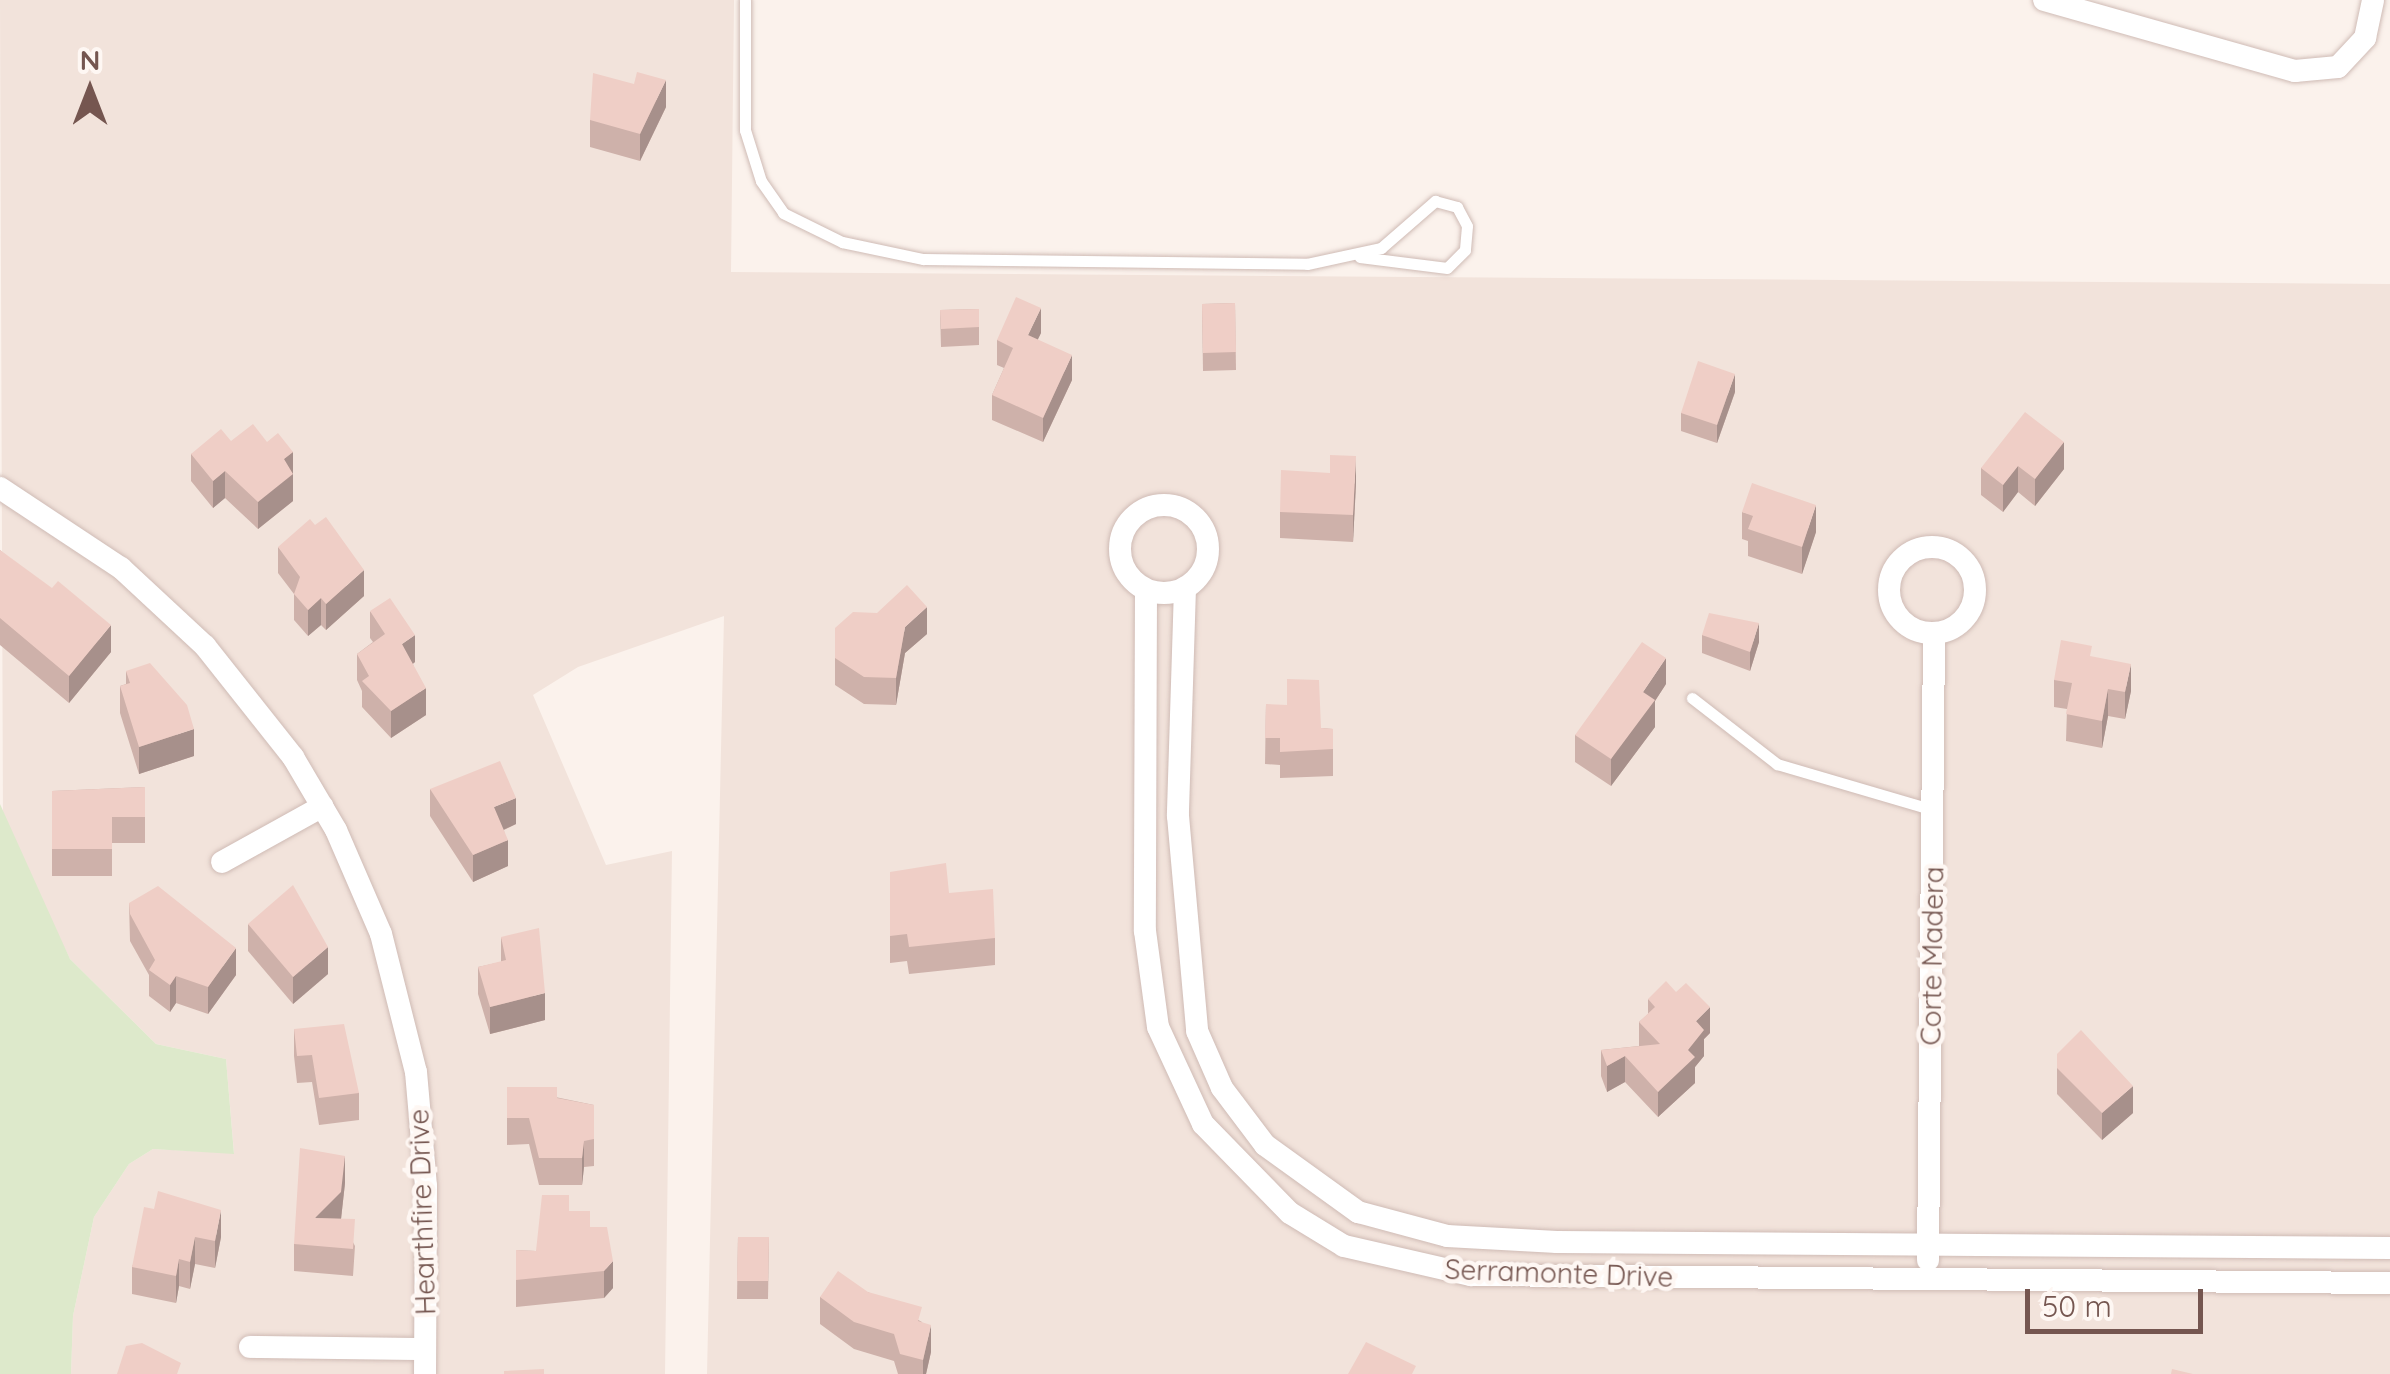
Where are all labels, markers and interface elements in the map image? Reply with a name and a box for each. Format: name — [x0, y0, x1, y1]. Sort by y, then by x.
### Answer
north arrow — [40, 40, 140, 140]
text: N — [80, 42, 100, 77]
street label: Corte Madera — [1914, 866, 1950, 1046]
street label: Hearthfire Drive — [402, 1108, 442, 1316]
street label: Serramonte Drive — [1444, 1252, 1674, 1294]
scale bar — [2030, 1269, 2208, 1331]
text: 50 m — [2042, 1287, 2112, 1325]

